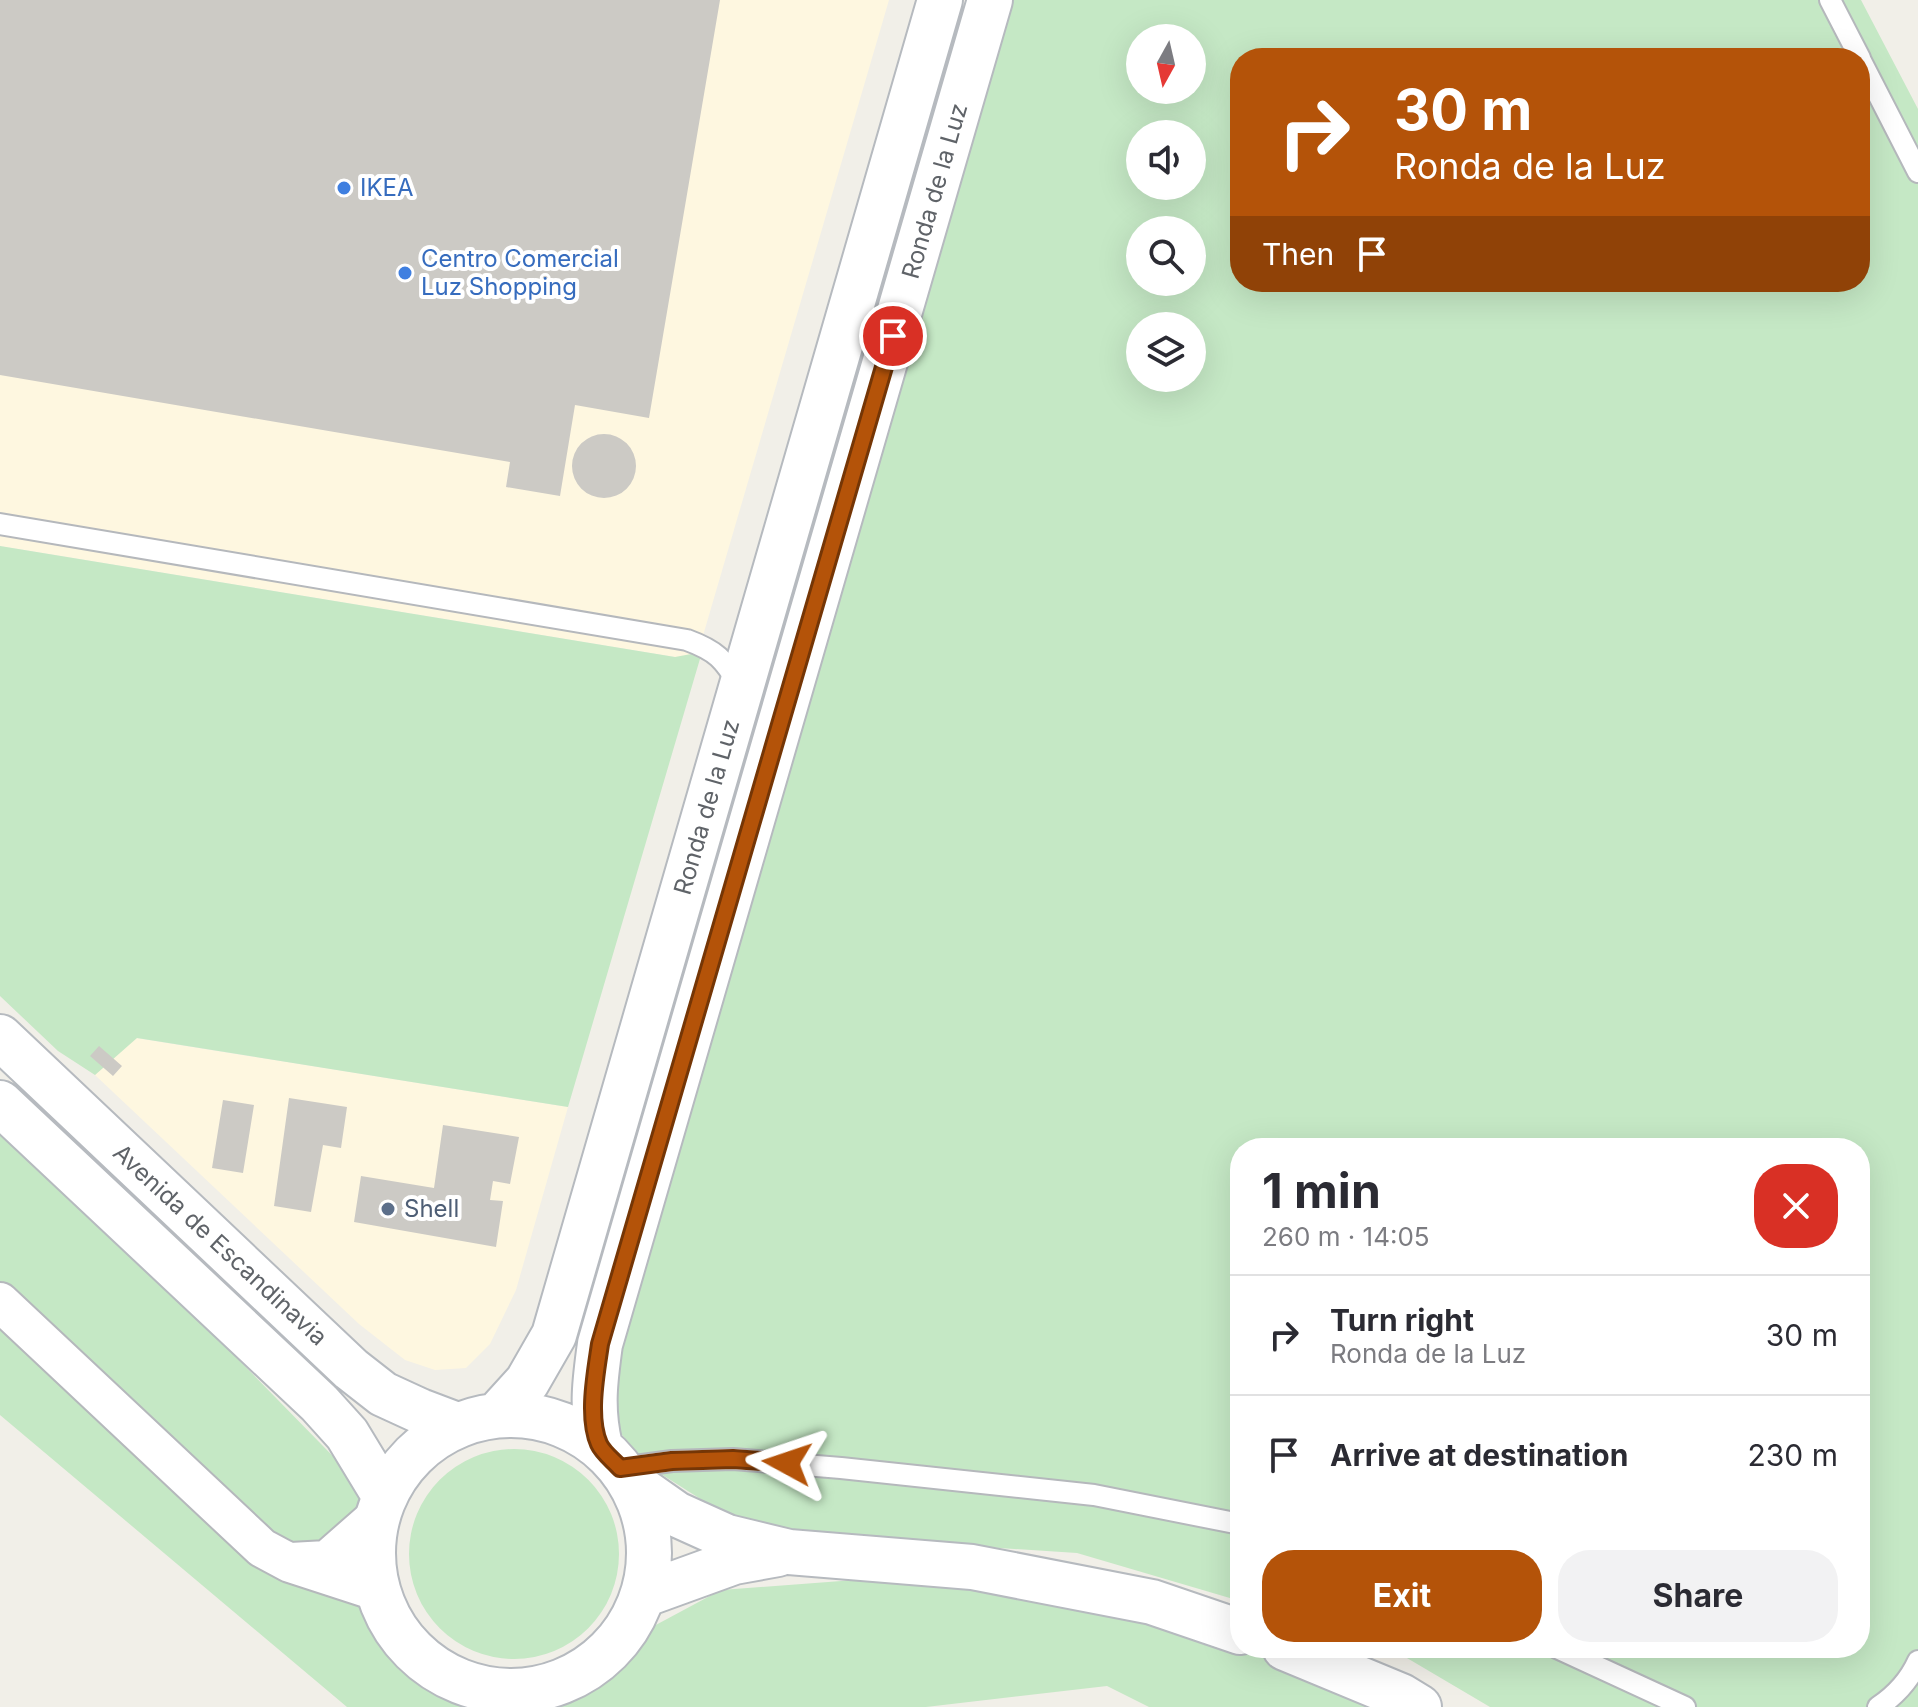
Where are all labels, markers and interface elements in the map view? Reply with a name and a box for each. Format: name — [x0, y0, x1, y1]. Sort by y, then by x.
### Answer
north arrow — [1126, 24, 1206, 104]
map controls — [1126, 24, 1206, 392]
text: 30 m — [1394, 76, 1532, 144]
icon: right — [1262, 80, 1366, 184]
street label: Ronda de la Luz — [896, 100, 973, 282]
button: sound — [1126, 120, 1206, 200]
text: Ronda de la Luz — [1394, 144, 1666, 188]
place label: IKEA — [360, 173, 414, 202]
marker: IKEA — [335, 179, 353, 197]
button: search — [1126, 216, 1206, 296]
icon: arrive — [1350, 232, 1394, 276]
text: Then — [1262, 236, 1334, 272]
place label: Centro Comercial Luz Shopping — [421, 244, 619, 301]
marker: Centro Comercial Luz Shopping — [396, 264, 414, 282]
pin — [859, 302, 927, 370]
button: layers — [1126, 312, 1206, 392]
icon: arrive — [871, 314, 915, 358]
street label: Ronda de la Luz — [668, 716, 745, 898]
street label: Avenida de Escandinavia — [107, 1138, 333, 1351]
text: 1 min — [1262, 1161, 1381, 1220]
button: close — [1754, 1164, 1838, 1248]
place label: Shell — [404, 1194, 459, 1223]
marker: Shell — [379, 1200, 397, 1218]
text: 260 m · 14:05 — [1262, 1221, 1430, 1252]
text: Turn right — [1330, 1302, 1474, 1338]
icon: right — [1262, 1313, 1306, 1357]
text: 30 m — [1766, 1317, 1838, 1353]
text: Ronda de la Luz — [1330, 1338, 1526, 1369]
position arrow — [745, 1421, 829, 1505]
icon: arrive — [1262, 1433, 1306, 1477]
text: Arrive at destination — [1330, 1437, 1628, 1473]
text: 230 m — [1748, 1437, 1838, 1473]
button: Exit — [1262, 1550, 1542, 1642]
button: Share — [1558, 1550, 1838, 1642]

